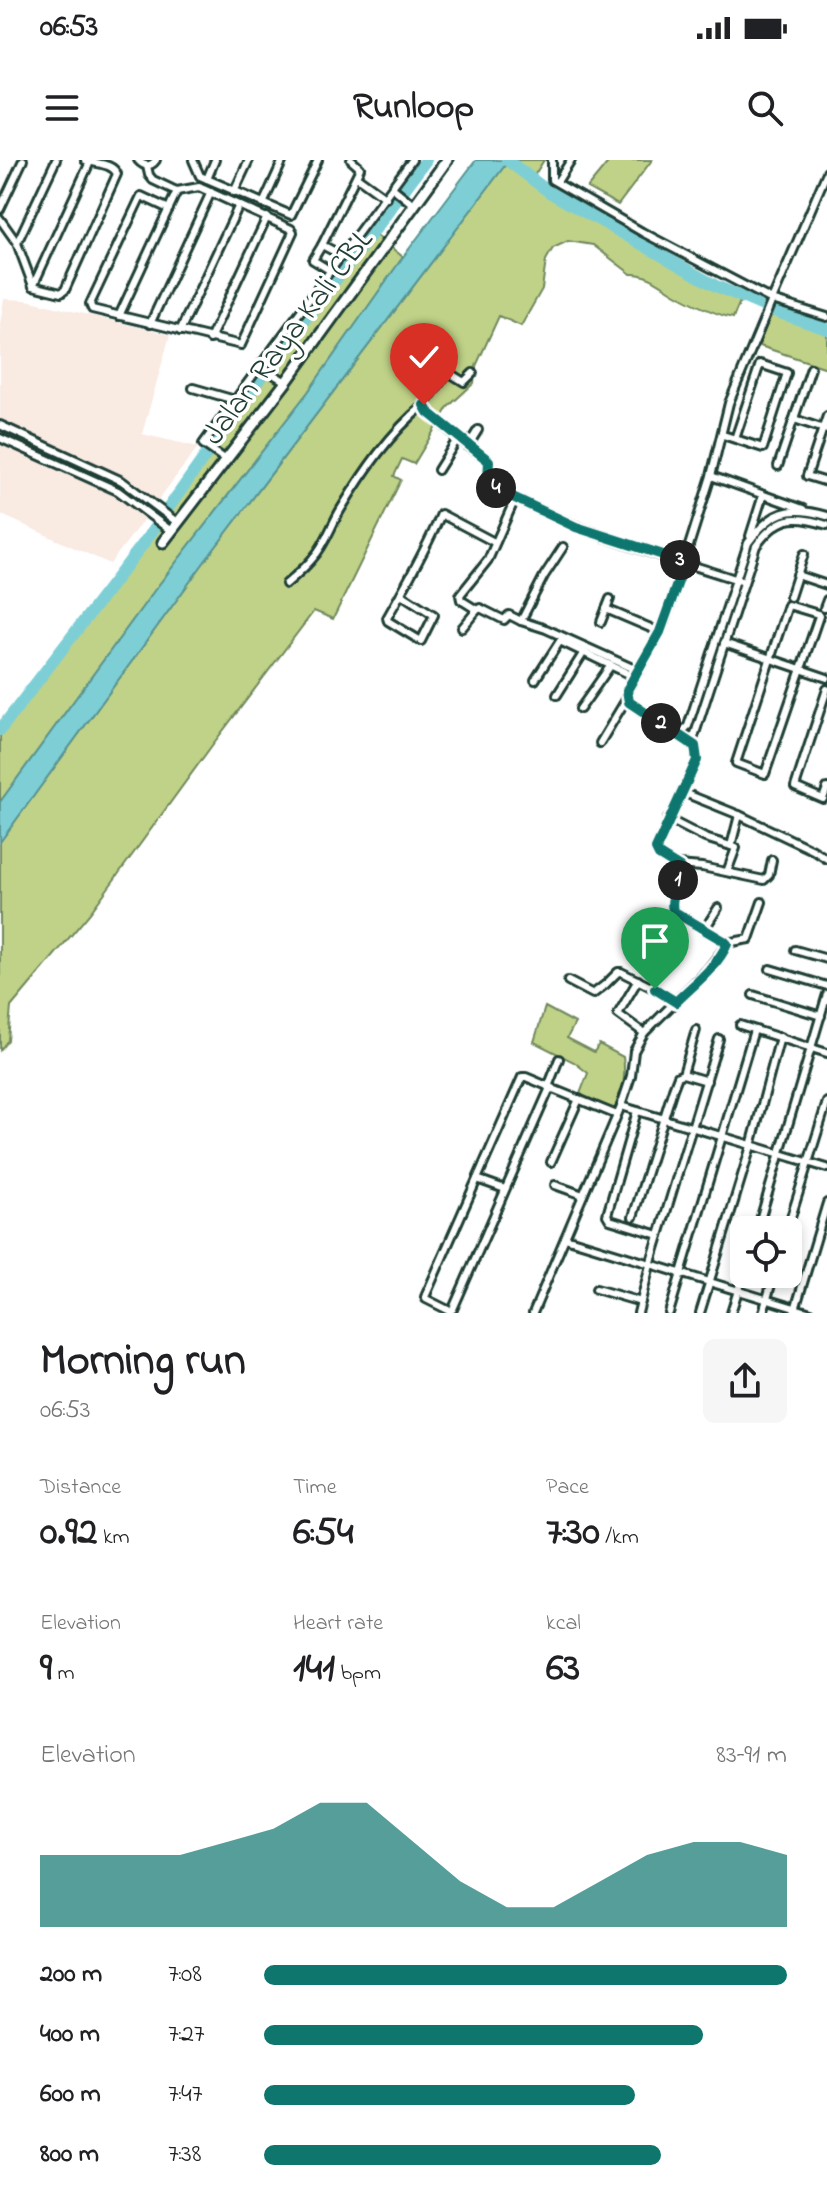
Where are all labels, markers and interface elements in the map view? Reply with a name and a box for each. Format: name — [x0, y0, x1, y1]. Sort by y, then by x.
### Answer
text: 06:53 — [40, 6, 98, 50]
text: Runloop — [353, 82, 474, 135]
icon: menu — [40, 86, 84, 130]
icon: search — [743, 86, 787, 130]
street label: Jalan Raya Kali CBL — [192, 220, 386, 456]
pin — [390, 323, 458, 405]
icon: check — [402, 335, 446, 379]
pin: 4 — [476, 468, 516, 508]
text: 4 — [491, 472, 501, 504]
pin: 3 — [660, 540, 700, 580]
text: 3 — [675, 544, 685, 576]
pin: 2 — [641, 703, 681, 743]
text: 2 — [656, 707, 666, 739]
pin: 1 — [658, 860, 698, 900]
text: 1 — [675, 864, 682, 896]
pin — [621, 907, 689, 989]
icon: arrive — [633, 919, 677, 963]
map controls — [730, 1216, 802, 1288]
button: locate — [730, 1216, 802, 1288]
text: Morning run — [40, 1330, 246, 1394]
button: share — [703, 1339, 787, 1423]
text: 06:53 — [40, 1392, 91, 1430]
text: Distance — [40, 1472, 121, 1504]
text: Time — [293, 1472, 337, 1504]
text: Pace — [546, 1472, 589, 1504]
text: 0.92 — [40, 1504, 97, 1563]
text: 6:54 — [293, 1504, 353, 1563]
text: 7:30 — [546, 1504, 600, 1563]
text: km — [97, 1522, 130, 1554]
text: /km — [600, 1522, 639, 1554]
text: Elevation — [40, 1608, 121, 1640]
text: Heart rate — [293, 1608, 383, 1640]
text: kcal — [546, 1608, 581, 1640]
text: 9 — [40, 1640, 52, 1699]
text: 141 — [293, 1640, 335, 1699]
text: 63 — [546, 1640, 580, 1699]
text: m — [52, 1658, 75, 1690]
text: bpm — [335, 1658, 381, 1690]
text: Elevation — [40, 1737, 136, 1775]
text: 83–91 m — [716, 1737, 787, 1775]
text: 200 m — [40, 1956, 102, 1994]
text: 7:08 — [168, 1956, 202, 1994]
text: 400 m — [40, 2016, 100, 2054]
text: 7:27 — [168, 2016, 205, 2054]
text: 600 m — [40, 2076, 101, 2114]
text: 7:47 — [168, 2076, 202, 2114]
text: 800 m — [40, 2136, 99, 2174]
text: 7:38 — [168, 2136, 201, 2174]

